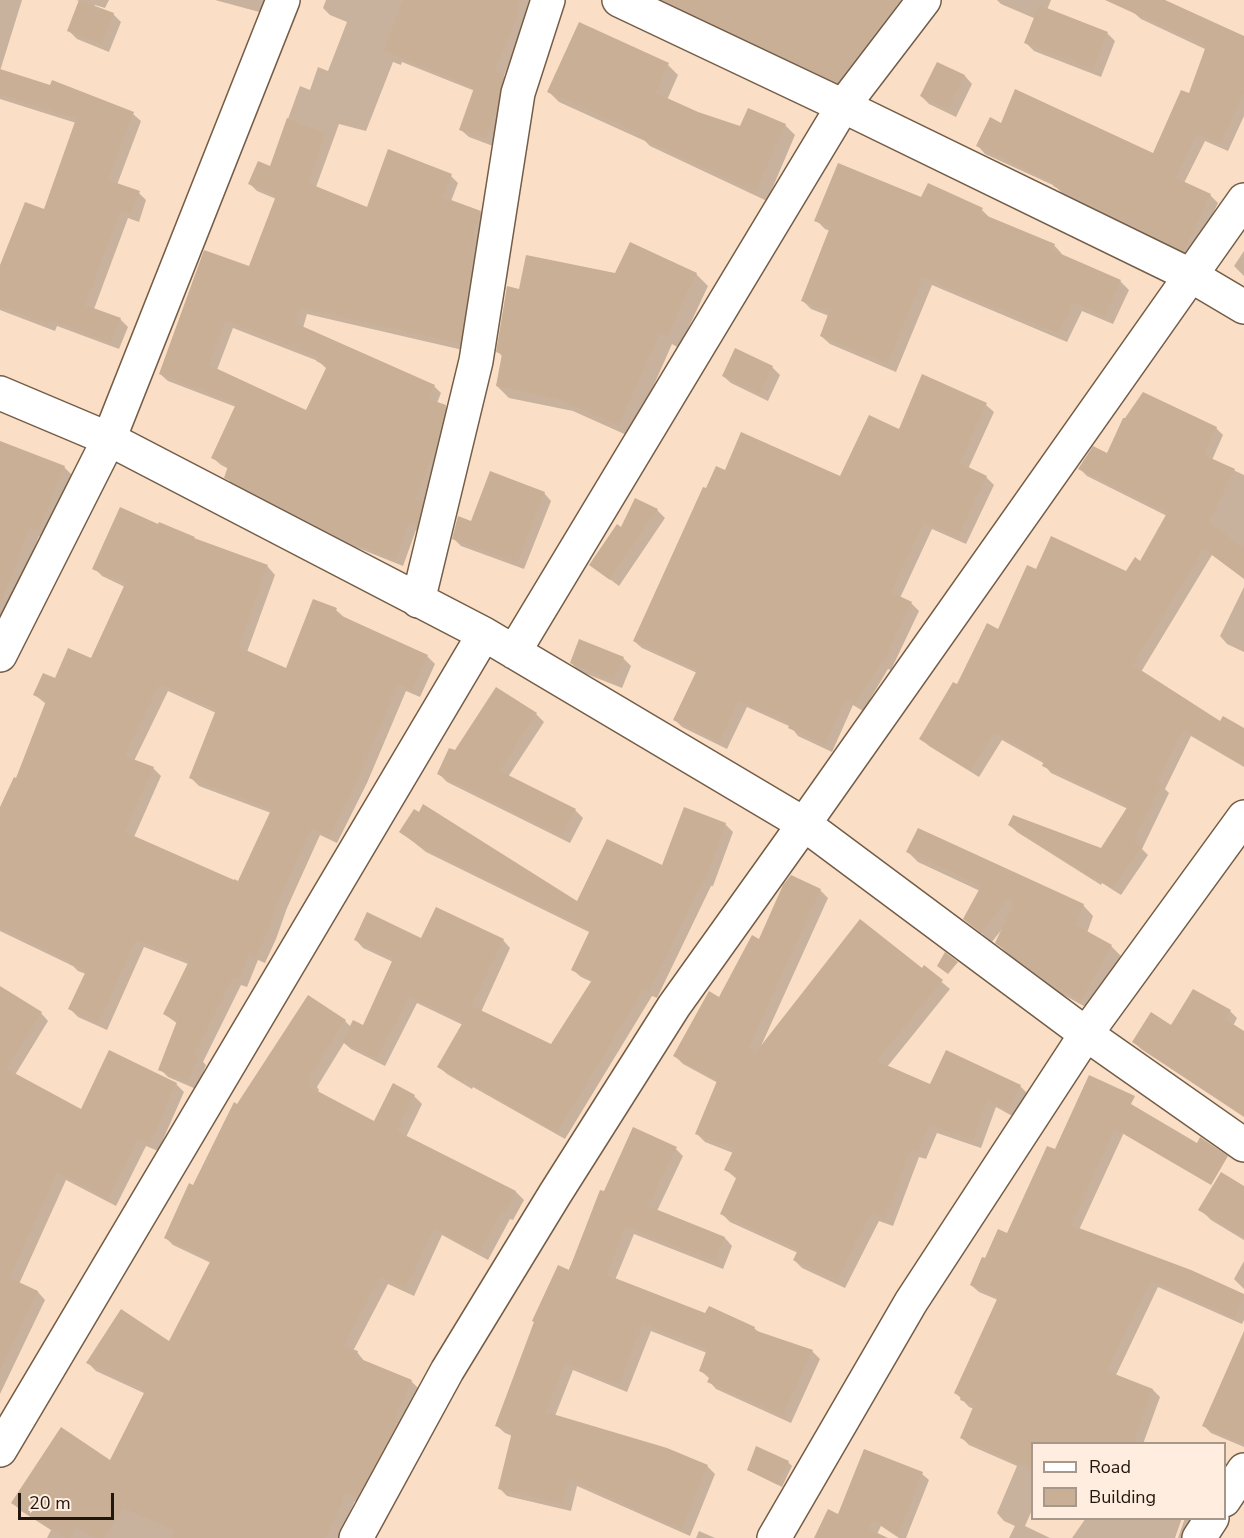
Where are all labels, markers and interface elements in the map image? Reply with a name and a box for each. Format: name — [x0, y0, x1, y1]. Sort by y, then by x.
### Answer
legend — [1031, 1442, 1226, 1520]
text: Road — [1089, 1455, 1131, 1479]
scale bar — [21, 1481, 117, 1519]
text: Building — [1089, 1485, 1156, 1509]
text: 20 m — [29, 1491, 71, 1515]

